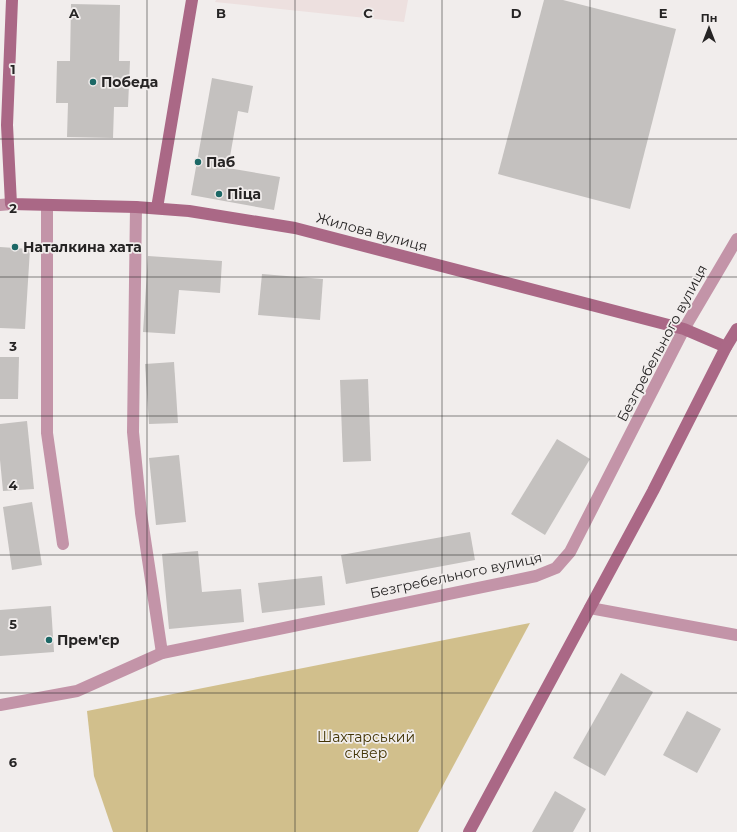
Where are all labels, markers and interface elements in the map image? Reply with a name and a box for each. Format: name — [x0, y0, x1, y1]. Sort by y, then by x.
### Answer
text: A — [68, 5, 80, 21]
text: B — [216, 5, 226, 21]
text: C — [363, 5, 373, 21]
text: D — [511, 5, 522, 21]
text: E — [659, 5, 668, 21]
north arrow — [689, 8, 729, 48]
text: Пн — [701, 11, 717, 25]
text: 1 — [10, 61, 16, 77]
place label: Победа — [101, 73, 158, 91]
marker: Победа — [88, 77, 98, 87]
place label: Паб — [206, 153, 235, 171]
marker: Паб — [193, 157, 203, 167]
place label: Піца — [227, 185, 261, 203]
marker: Піца — [214, 189, 224, 199]
text: 2 — [9, 200, 17, 216]
street label: Жилова вулиця — [314, 209, 430, 255]
place label: Наталкина хата — [23, 238, 142, 256]
marker: Наталкина хата — [10, 242, 20, 252]
street label: Безгребельного вулиця — [613, 261, 711, 425]
text: 3 — [8, 338, 17, 354]
text: 4 — [9, 477, 18, 493]
street label: Безгребельного вулиця — [368, 548, 544, 602]
text: 5 — [9, 616, 17, 632]
place label: Прем'єр — [57, 631, 120, 649]
marker: Прем'єр — [44, 635, 54, 645]
park label: Шахтарський сквер — [317, 728, 415, 762]
text: 6 — [9, 754, 18, 770]

